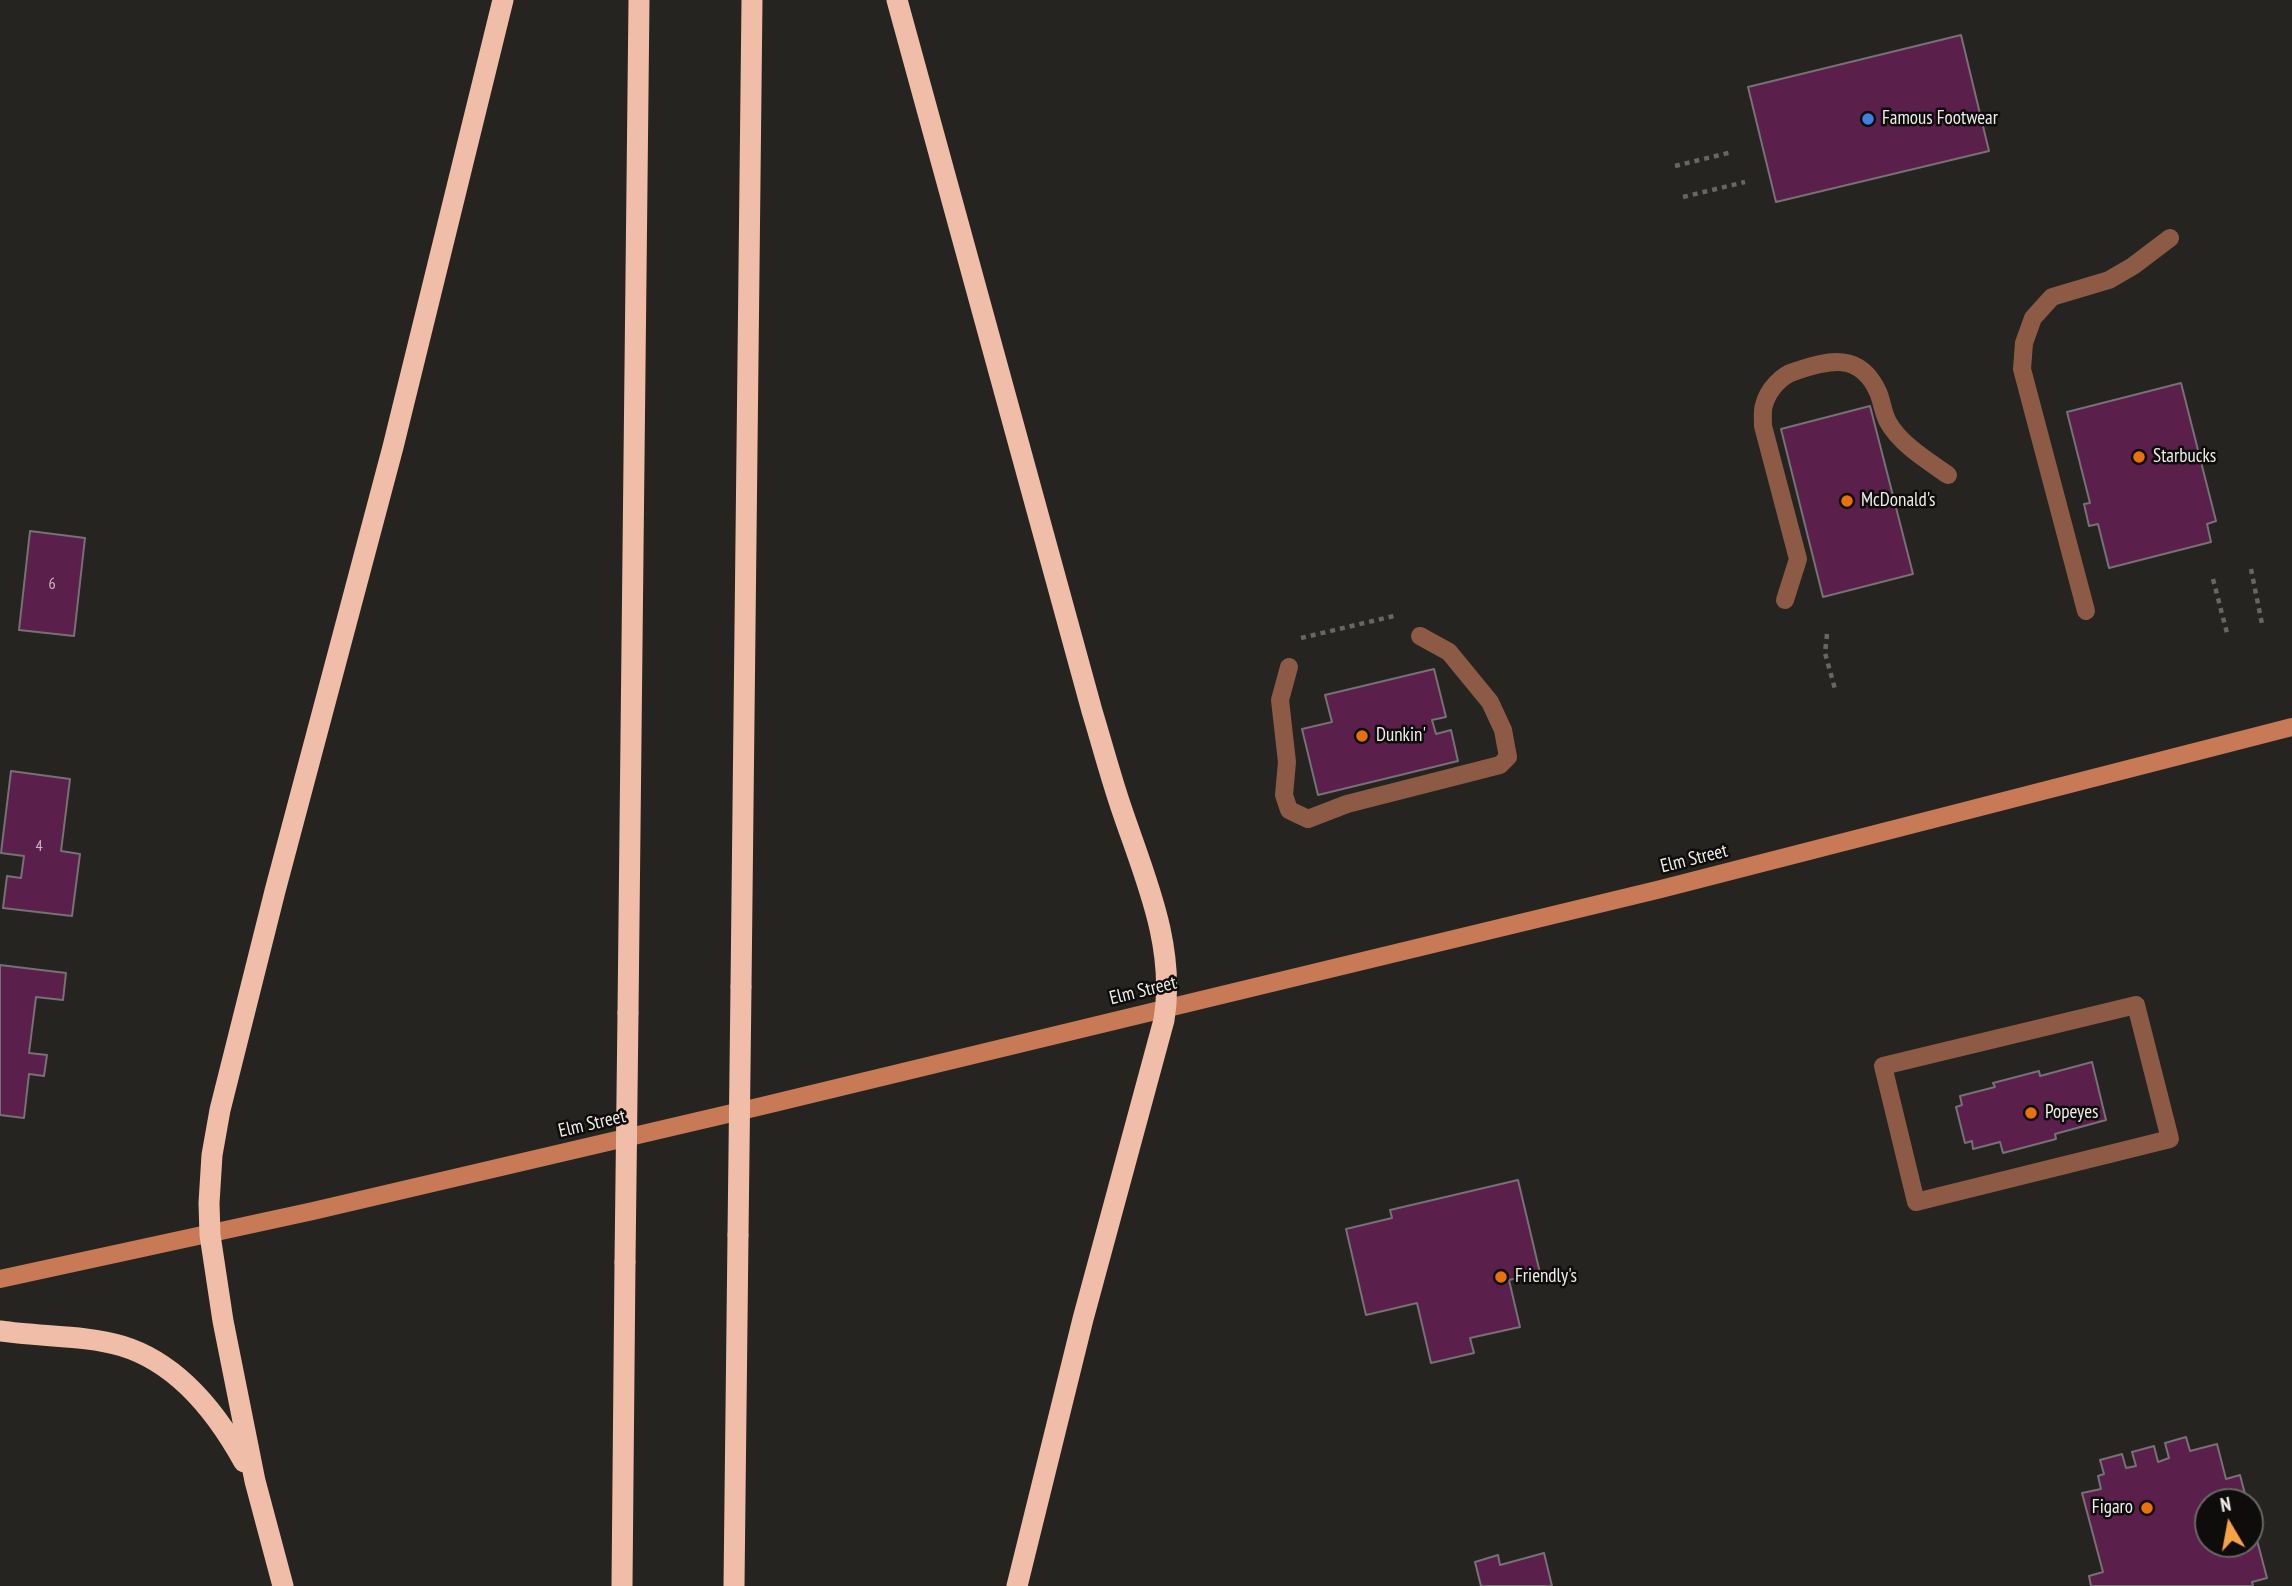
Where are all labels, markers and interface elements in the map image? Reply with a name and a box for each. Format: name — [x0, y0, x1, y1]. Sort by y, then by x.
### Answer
place label: Famous Footwear — [1882, 108, 1998, 130]
marker: Famous Footwear — [1860, 111, 1876, 127]
place label: Starbucks — [2153, 446, 2216, 468]
marker: Starbucks — [2131, 449, 2147, 465]
place label: McDonald's — [1861, 490, 1936, 512]
marker: McDonald's — [1839, 493, 1855, 509]
house number: 6 — [48, 574, 56, 594]
place label: Dunkin' — [1376, 725, 1426, 747]
marker: Dunkin' — [1354, 728, 1370, 744]
house number: 4 — [35, 836, 43, 856]
street label: Elm Street — [1658, 840, 1730, 878]
street label: Elm Street — [1107, 972, 1179, 1010]
place label: Popeyes — [2045, 1102, 2098, 1124]
street label: Elm Street — [556, 1105, 628, 1143]
marker: Popeyes — [2023, 1105, 2039, 1121]
place label: Friendly's — [1515, 1266, 1577, 1288]
marker: Friendly's — [1493, 1269, 1509, 1285]
north arrow — [2194, 1488, 2264, 1558]
text: N — [2219, 1492, 2233, 1517]
place label: Figaro — [2092, 1497, 2133, 1519]
marker: Figaro — [2139, 1500, 2155, 1516]

